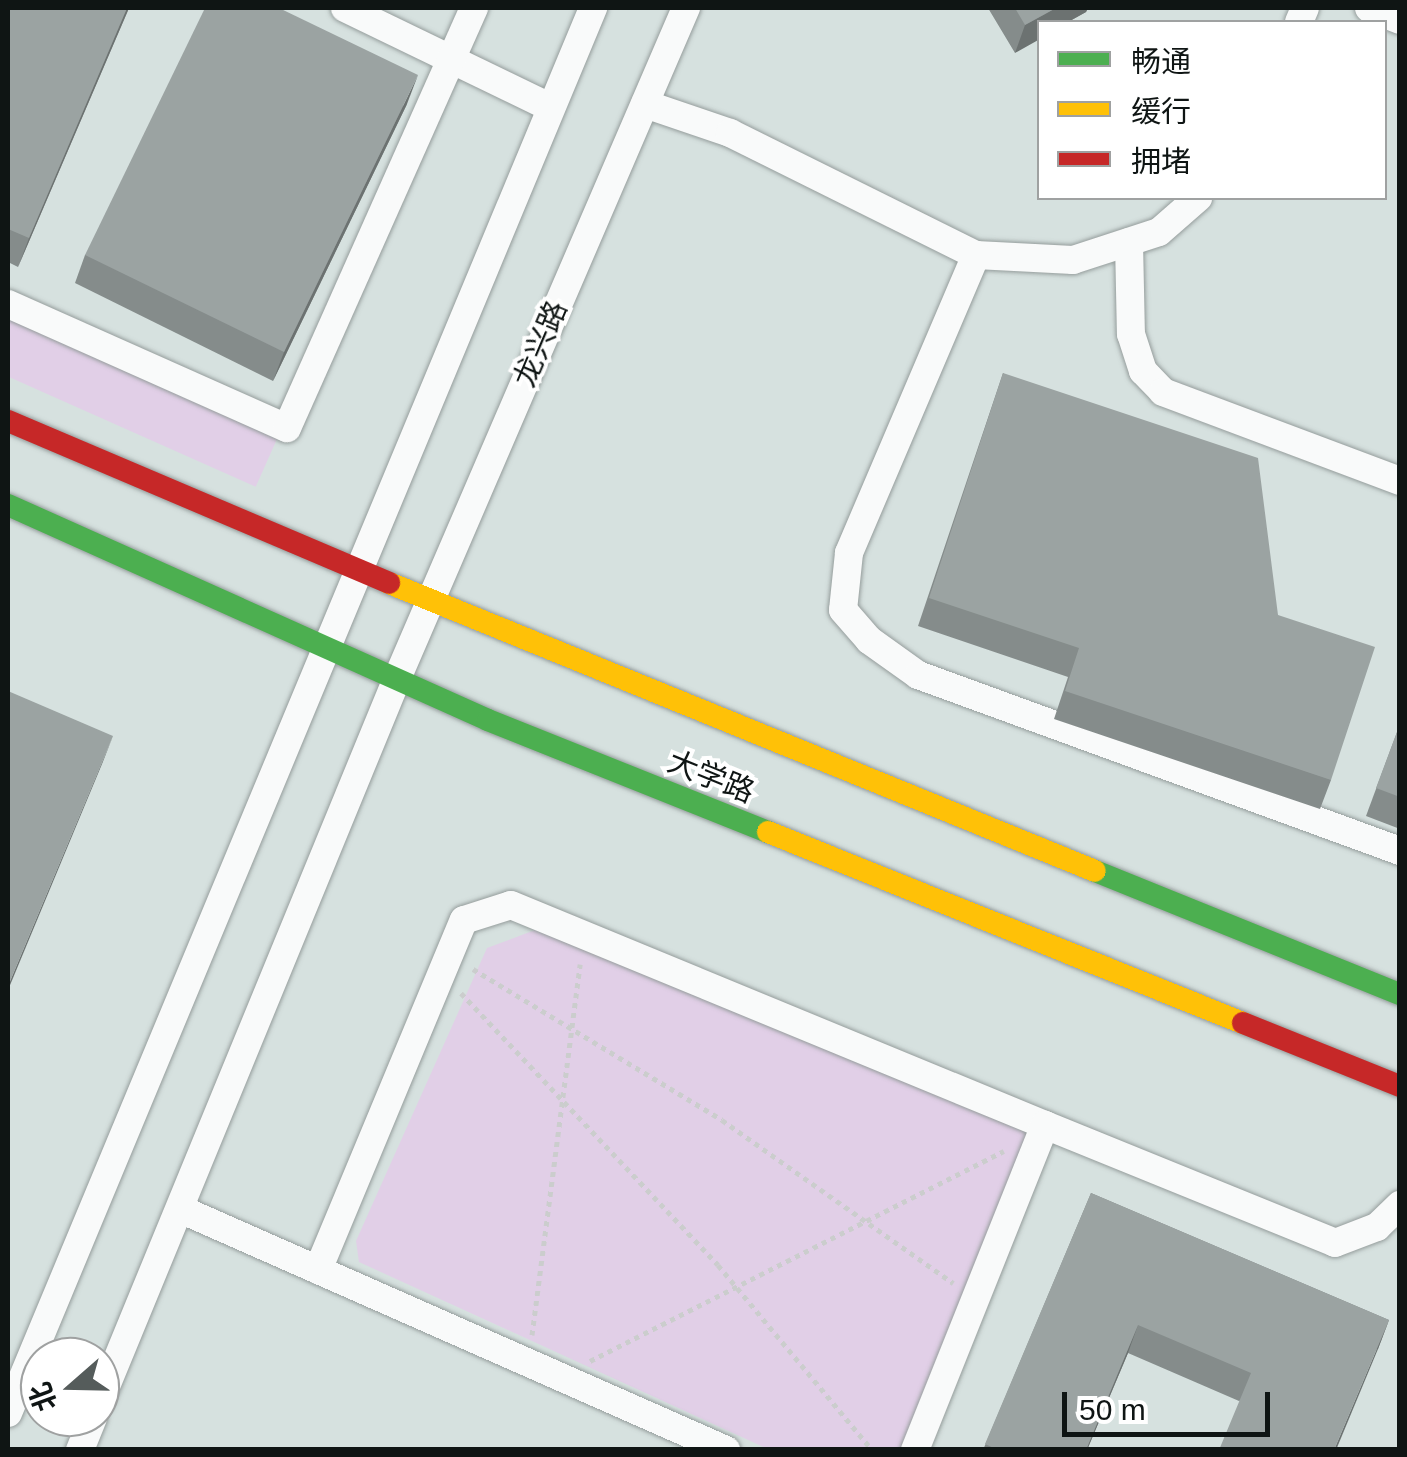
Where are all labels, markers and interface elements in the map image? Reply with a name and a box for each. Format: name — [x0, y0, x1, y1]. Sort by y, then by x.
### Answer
legend — [1037, 20, 1387, 200]
text: 畅通 — [1131, 45, 1191, 78]
text: 缓行 — [1131, 95, 1191, 128]
text: 拥堵 — [1131, 145, 1191, 178]
street label: 龙兴路 — [507, 296, 575, 392]
street label: 大学路 — [663, 743, 759, 811]
north arrow — [20, 1337, 120, 1437]
scale bar — [1067, 1372, 1274, 1434]
text: 北 — [24, 1378, 63, 1415]
text: 50 m — [1079, 1393, 1146, 1426]

